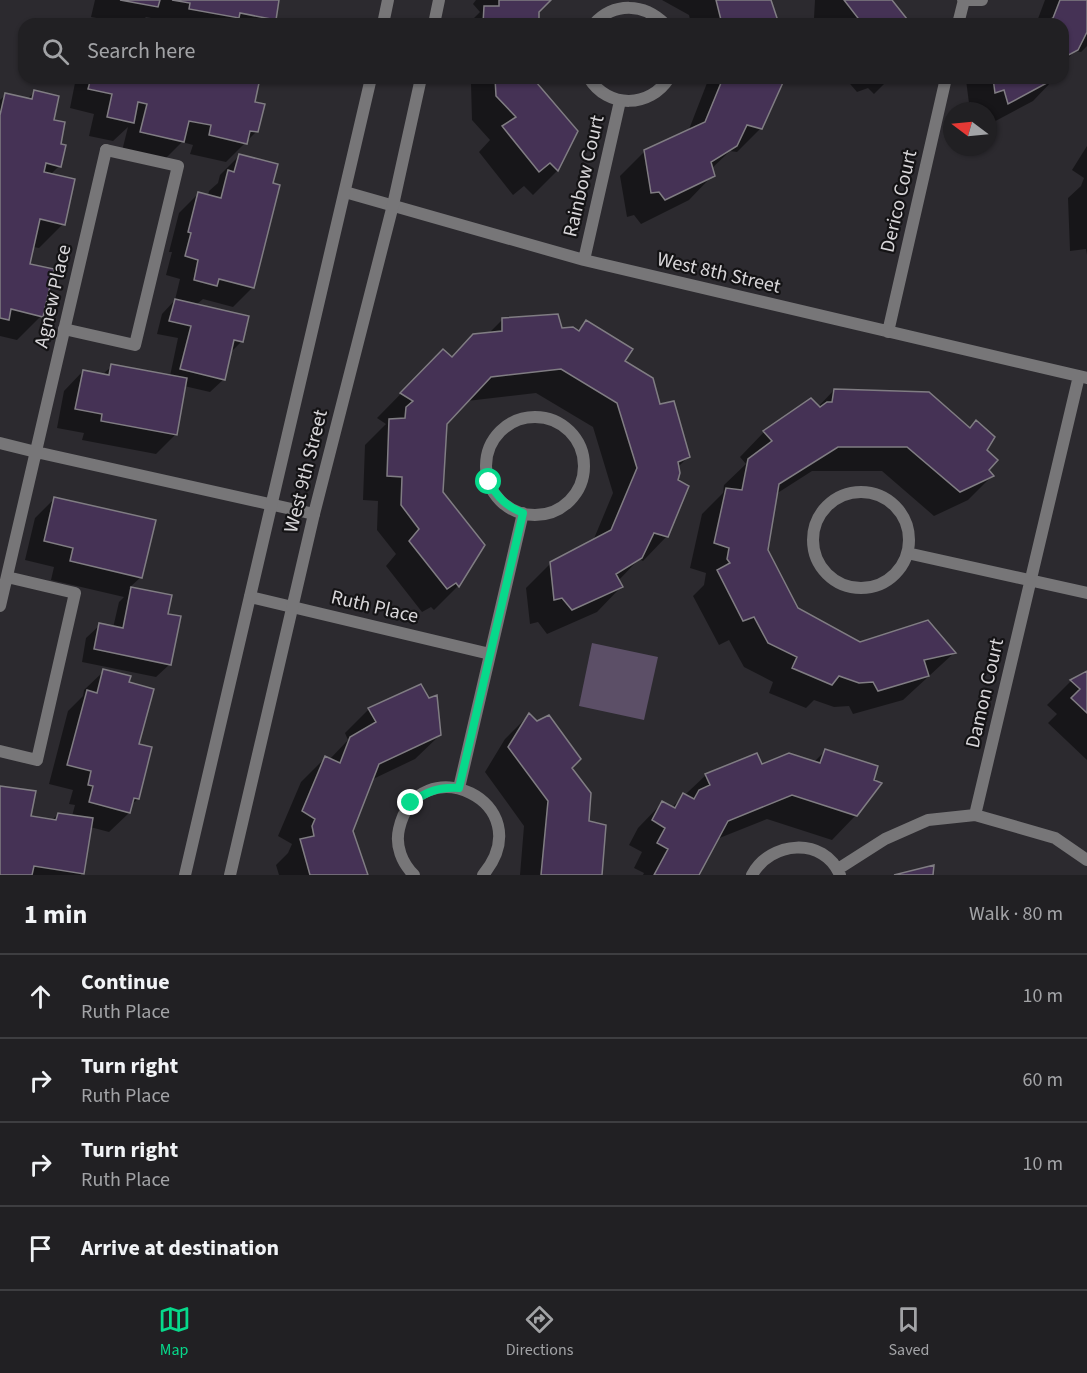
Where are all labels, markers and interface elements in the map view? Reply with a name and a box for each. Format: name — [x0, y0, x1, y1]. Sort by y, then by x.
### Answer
search box — [18, 18, 1069, 84]
icon: search — [39, 35, 72, 68]
text: Search here — [87, 35, 195, 67]
north arrow — [943, 102, 997, 156]
street label: Rainbow Court — [556, 112, 612, 240]
street label: Derico Court — [874, 147, 924, 255]
street label: Agnew Place — [27, 242, 78, 351]
street label: West 8th Street — [654, 245, 784, 301]
street label: West 9th Street — [277, 406, 335, 536]
route start — [475, 468, 501, 494]
street label: Ruth Place — [328, 583, 421, 631]
street label: Damon Court — [959, 635, 1011, 751]
route end — [397, 789, 423, 815]
text: 1 min — [24, 896, 87, 933]
text: Walk · 80 m — [969, 900, 1063, 928]
text: Continue — [81, 966, 170, 998]
icon: ahead — [24, 980, 57, 1013]
text: 10 m — [1023, 982, 1063, 1010]
text: Ruth Place — [81, 998, 170, 1026]
text: Turn right — [81, 1050, 178, 1082]
icon: right — [24, 1064, 57, 1097]
text: 60 m — [1023, 1066, 1063, 1094]
text: Ruth Place — [81, 1082, 170, 1110]
text: Turn right — [81, 1134, 178, 1166]
icon: right — [24, 1148, 57, 1181]
text: 10 m — [1023, 1150, 1063, 1178]
text: Ruth Place — [81, 1166, 170, 1194]
icon: arrive — [24, 1232, 57, 1265]
text: Arrive at destination — [81, 1232, 279, 1264]
tab: Map — [158, 1303, 191, 1361]
tab: Directions — [506, 1303, 573, 1361]
tab: Saved — [889, 1303, 929, 1361]

